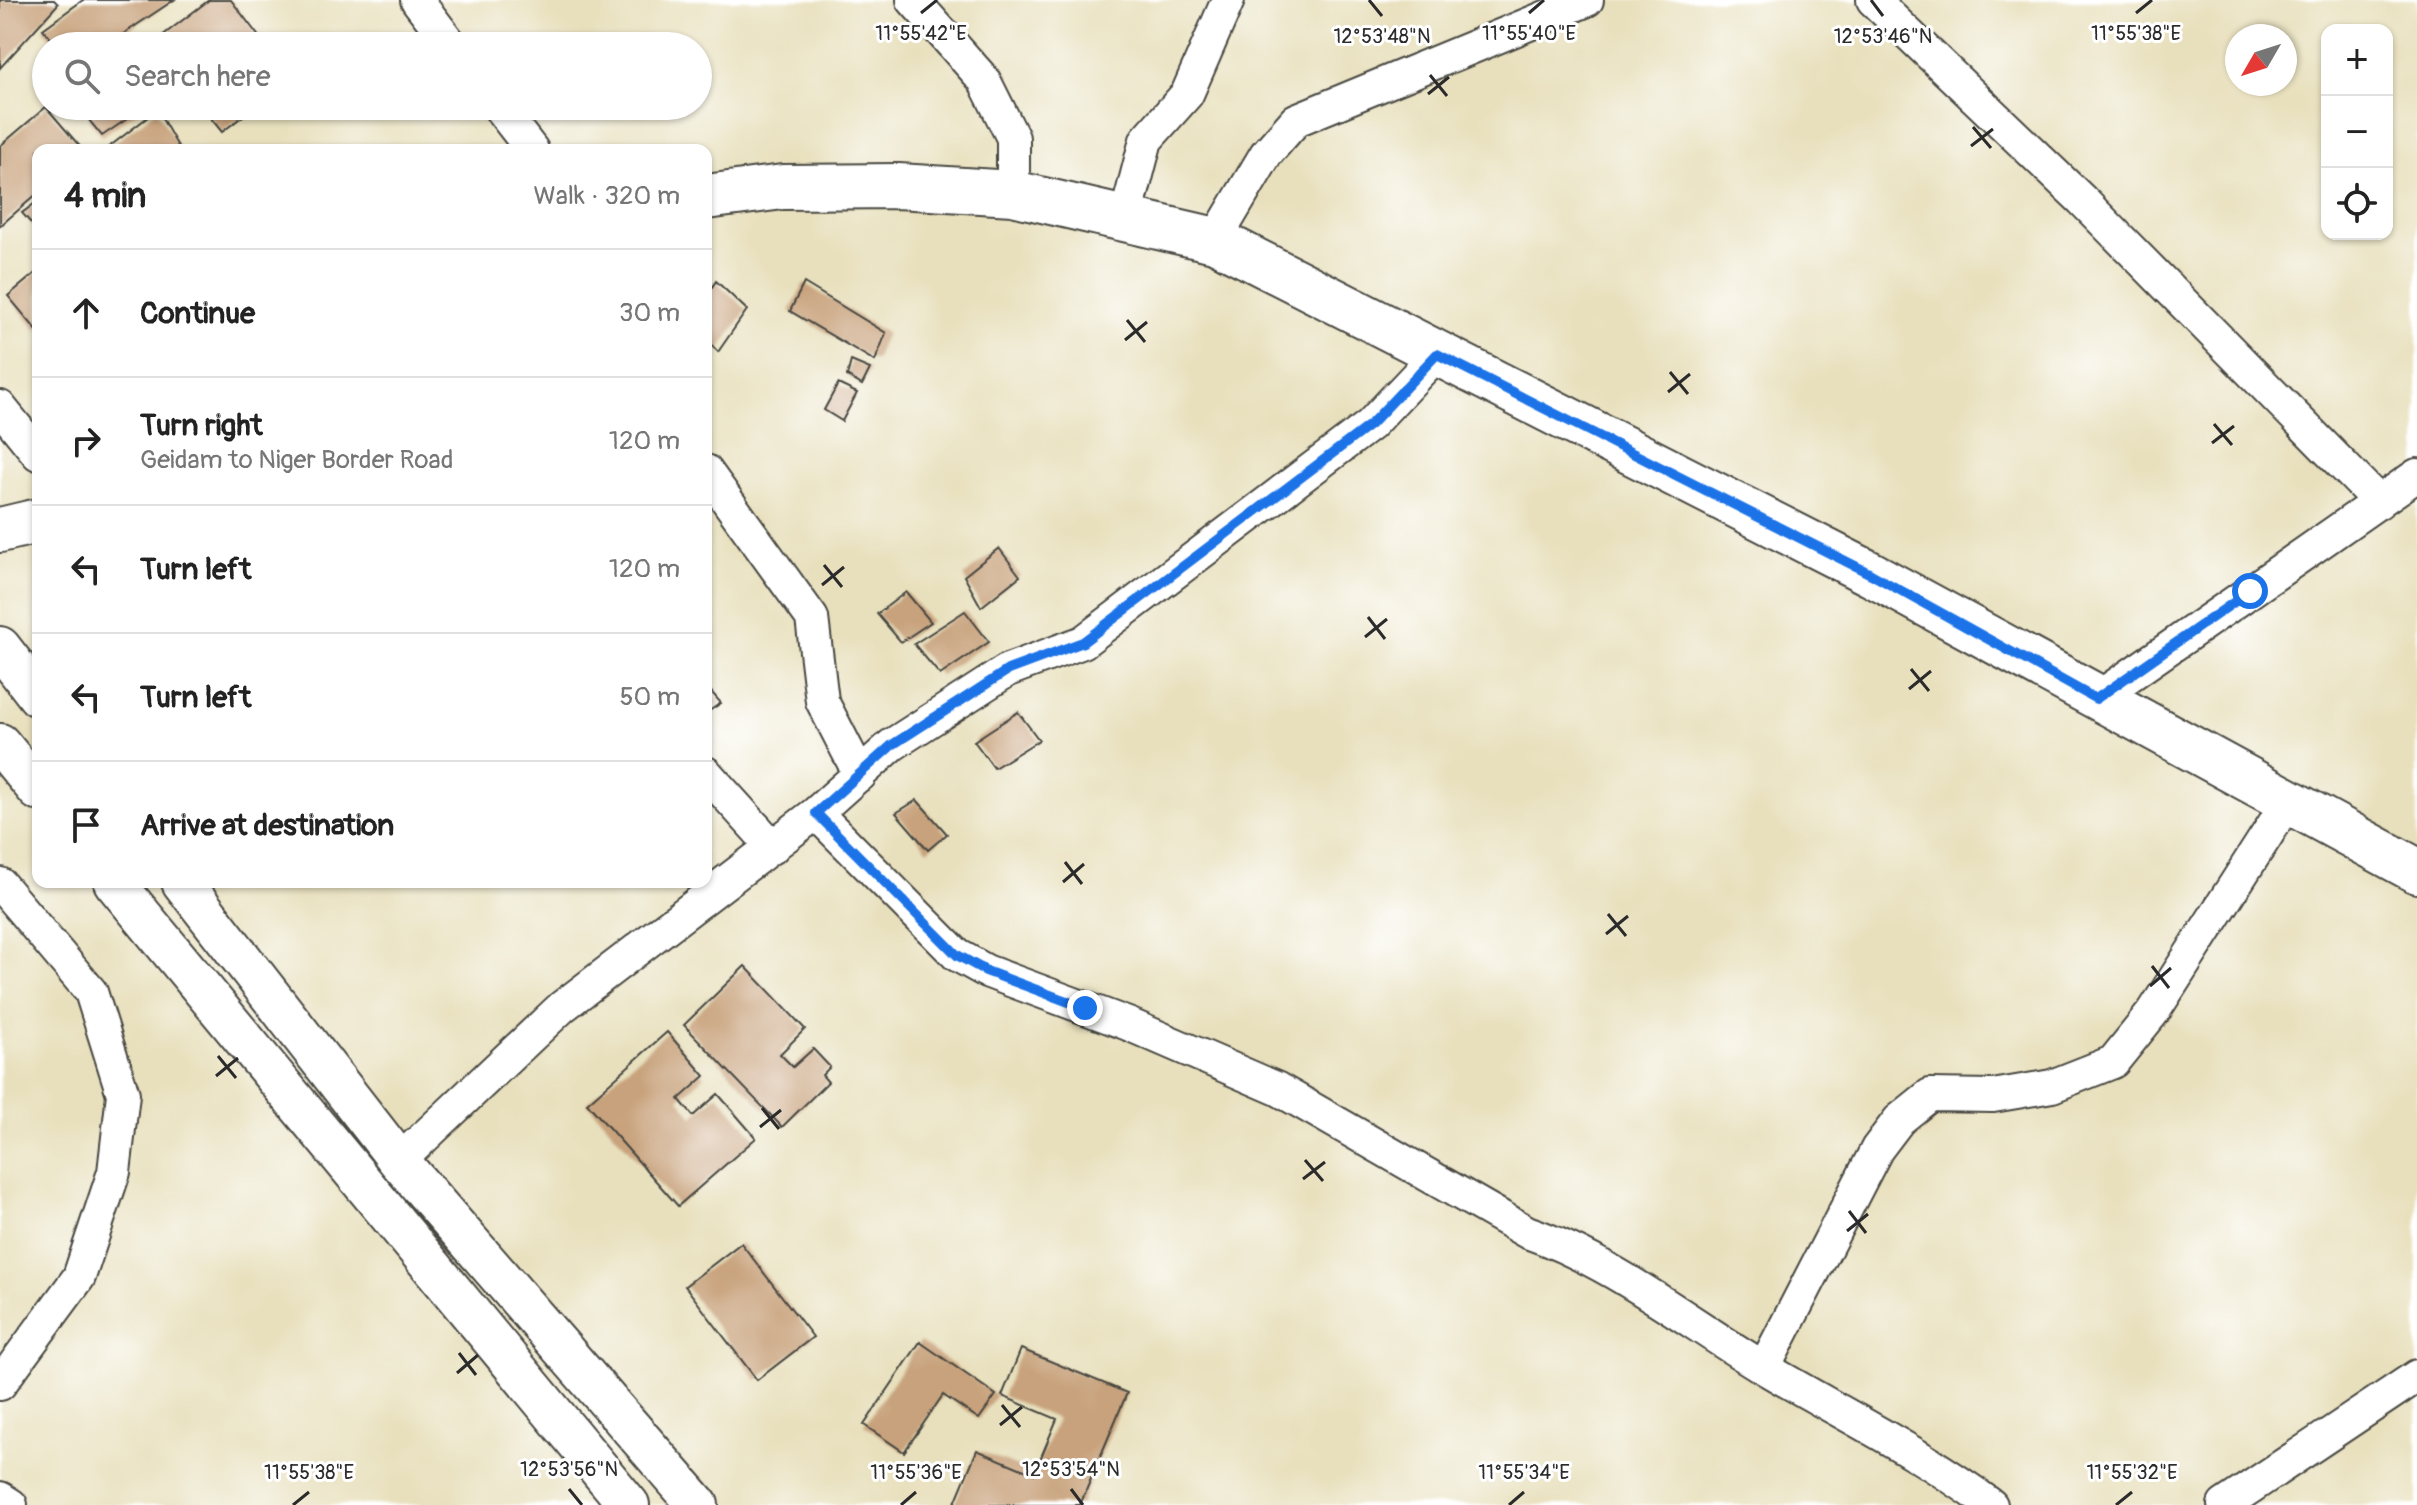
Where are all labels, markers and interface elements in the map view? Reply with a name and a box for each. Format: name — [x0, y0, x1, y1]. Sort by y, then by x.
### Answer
text: 11°55'42"E — [875, 21, 967, 46]
text: 11°55'40"E — [1482, 21, 1576, 46]
text: 11°55'38"E — [2091, 21, 2181, 46]
text: 12°53'48"N — [1333, 24, 1431, 49]
text: 12°53'46"N — [1834, 24, 1932, 49]
north arrow — [2225, 24, 2297, 96]
map controls — [2321, 24, 2393, 240]
button: + — [2321, 24, 2393, 96]
search box — [32, 32, 712, 120]
icon: search — [60, 54, 104, 98]
text: Search here — [124, 58, 271, 95]
button: − — [2321, 96, 2393, 168]
button: locate — [2321, 168, 2393, 240]
text: 4 min — [64, 175, 146, 218]
text: Walk · 320 m — [533, 180, 680, 212]
icon: ahead — [64, 291, 108, 335]
text: Continue — [140, 295, 255, 332]
text: 30 m — [619, 297, 680, 329]
text: Turn right — [140, 407, 263, 444]
icon: right — [64, 419, 108, 463]
text: 120 m — [609, 425, 680, 457]
text: Geidam to Niger Border Road — [140, 444, 453, 476]
icon: left — [64, 547, 108, 591]
text: Turn left — [140, 551, 251, 588]
text: 120 m — [609, 553, 680, 585]
route start — [2232, 573, 2268, 609]
icon: left — [64, 675, 108, 719]
text: Turn left — [140, 679, 251, 716]
text: 50 m — [619, 681, 680, 713]
icon: arrive — [64, 803, 108, 847]
text: Arrive at destination — [140, 807, 394, 844]
route end — [1067, 990, 1103, 1026]
text: 12°53'56"N — [520, 1457, 618, 1482]
text: 12°53'54"N — [1022, 1457, 1120, 1482]
text: 11°55'38"E — [264, 1460, 354, 1485]
text: 11°55'36"E — [870, 1460, 962, 1485]
text: 11°55'34"E — [1478, 1460, 1570, 1485]
text: 11°55'32"E — [2087, 1460, 2177, 1485]

